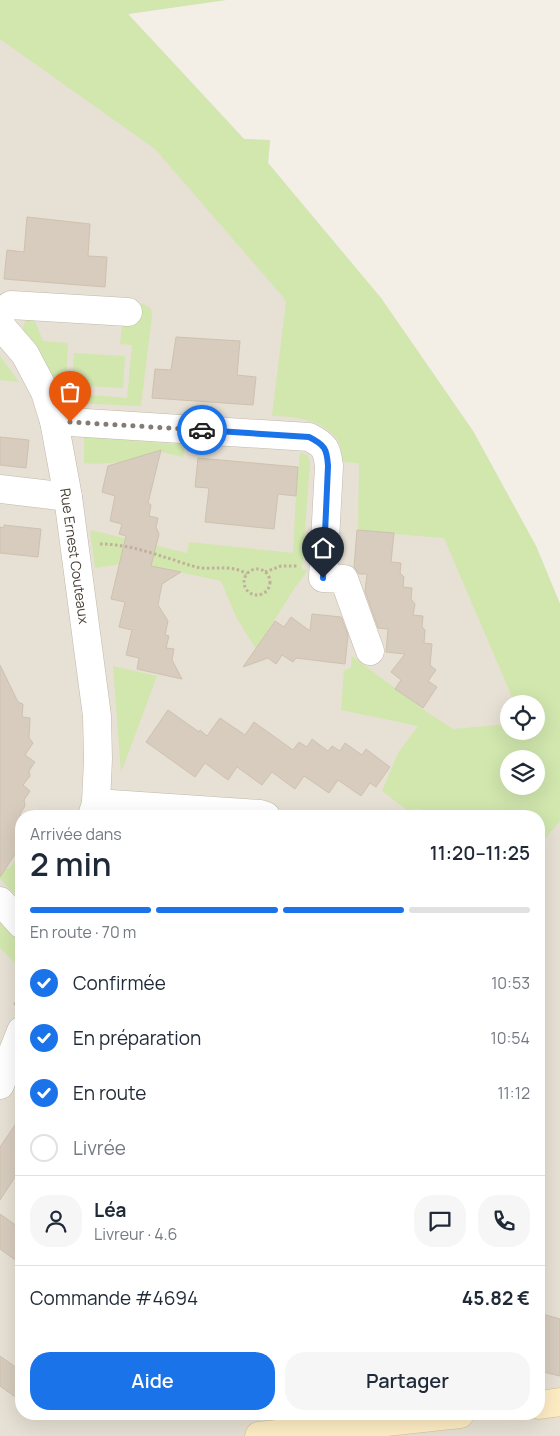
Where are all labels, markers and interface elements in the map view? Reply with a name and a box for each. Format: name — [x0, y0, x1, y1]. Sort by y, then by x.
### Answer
pin — [49, 371, 91, 422]
icon: bag — [56, 378, 84, 406]
courier — [177, 405, 227, 455]
icon: car — [188, 416, 216, 444]
street label: Rue Ernest Couteaux — [56, 487, 94, 626]
pin — [302, 527, 344, 578]
icon: home — [309, 534, 337, 562]
map controls — [500, 695, 545, 795]
button: locate — [500, 695, 545, 740]
button: layers — [500, 750, 545, 795]
text: Arrivée dans — [30, 823, 122, 845]
text: 11:20–11:25 — [430, 840, 530, 866]
text: 2 min — [30, 842, 112, 886]
text: En route · 70 m — [30, 921, 136, 943]
icon: check — [30, 969, 58, 997]
text: Confirmée — [73, 970, 166, 996]
text: 10:53 — [491, 972, 530, 994]
icon: check — [30, 1024, 58, 1052]
text: En préparation — [73, 1025, 201, 1051]
text: 10:54 — [491, 1027, 530, 1049]
icon: check — [30, 1079, 58, 1107]
text: En route — [73, 1080, 146, 1106]
text: 11:12 — [497, 1082, 530, 1104]
text: Livrée — [73, 1135, 126, 1161]
button: person — [30, 1195, 82, 1247]
button: chat — [414, 1195, 466, 1247]
button: phone — [478, 1195, 530, 1247]
text: Léa — [94, 1197, 126, 1223]
text: Livreur · 4.6 — [94, 1223, 177, 1245]
text: Commande #4694 — [30, 1285, 198, 1311]
text: 45.82 € — [462, 1285, 530, 1311]
button: Aide — [30, 1352, 275, 1410]
button: Partager — [285, 1352, 530, 1410]

